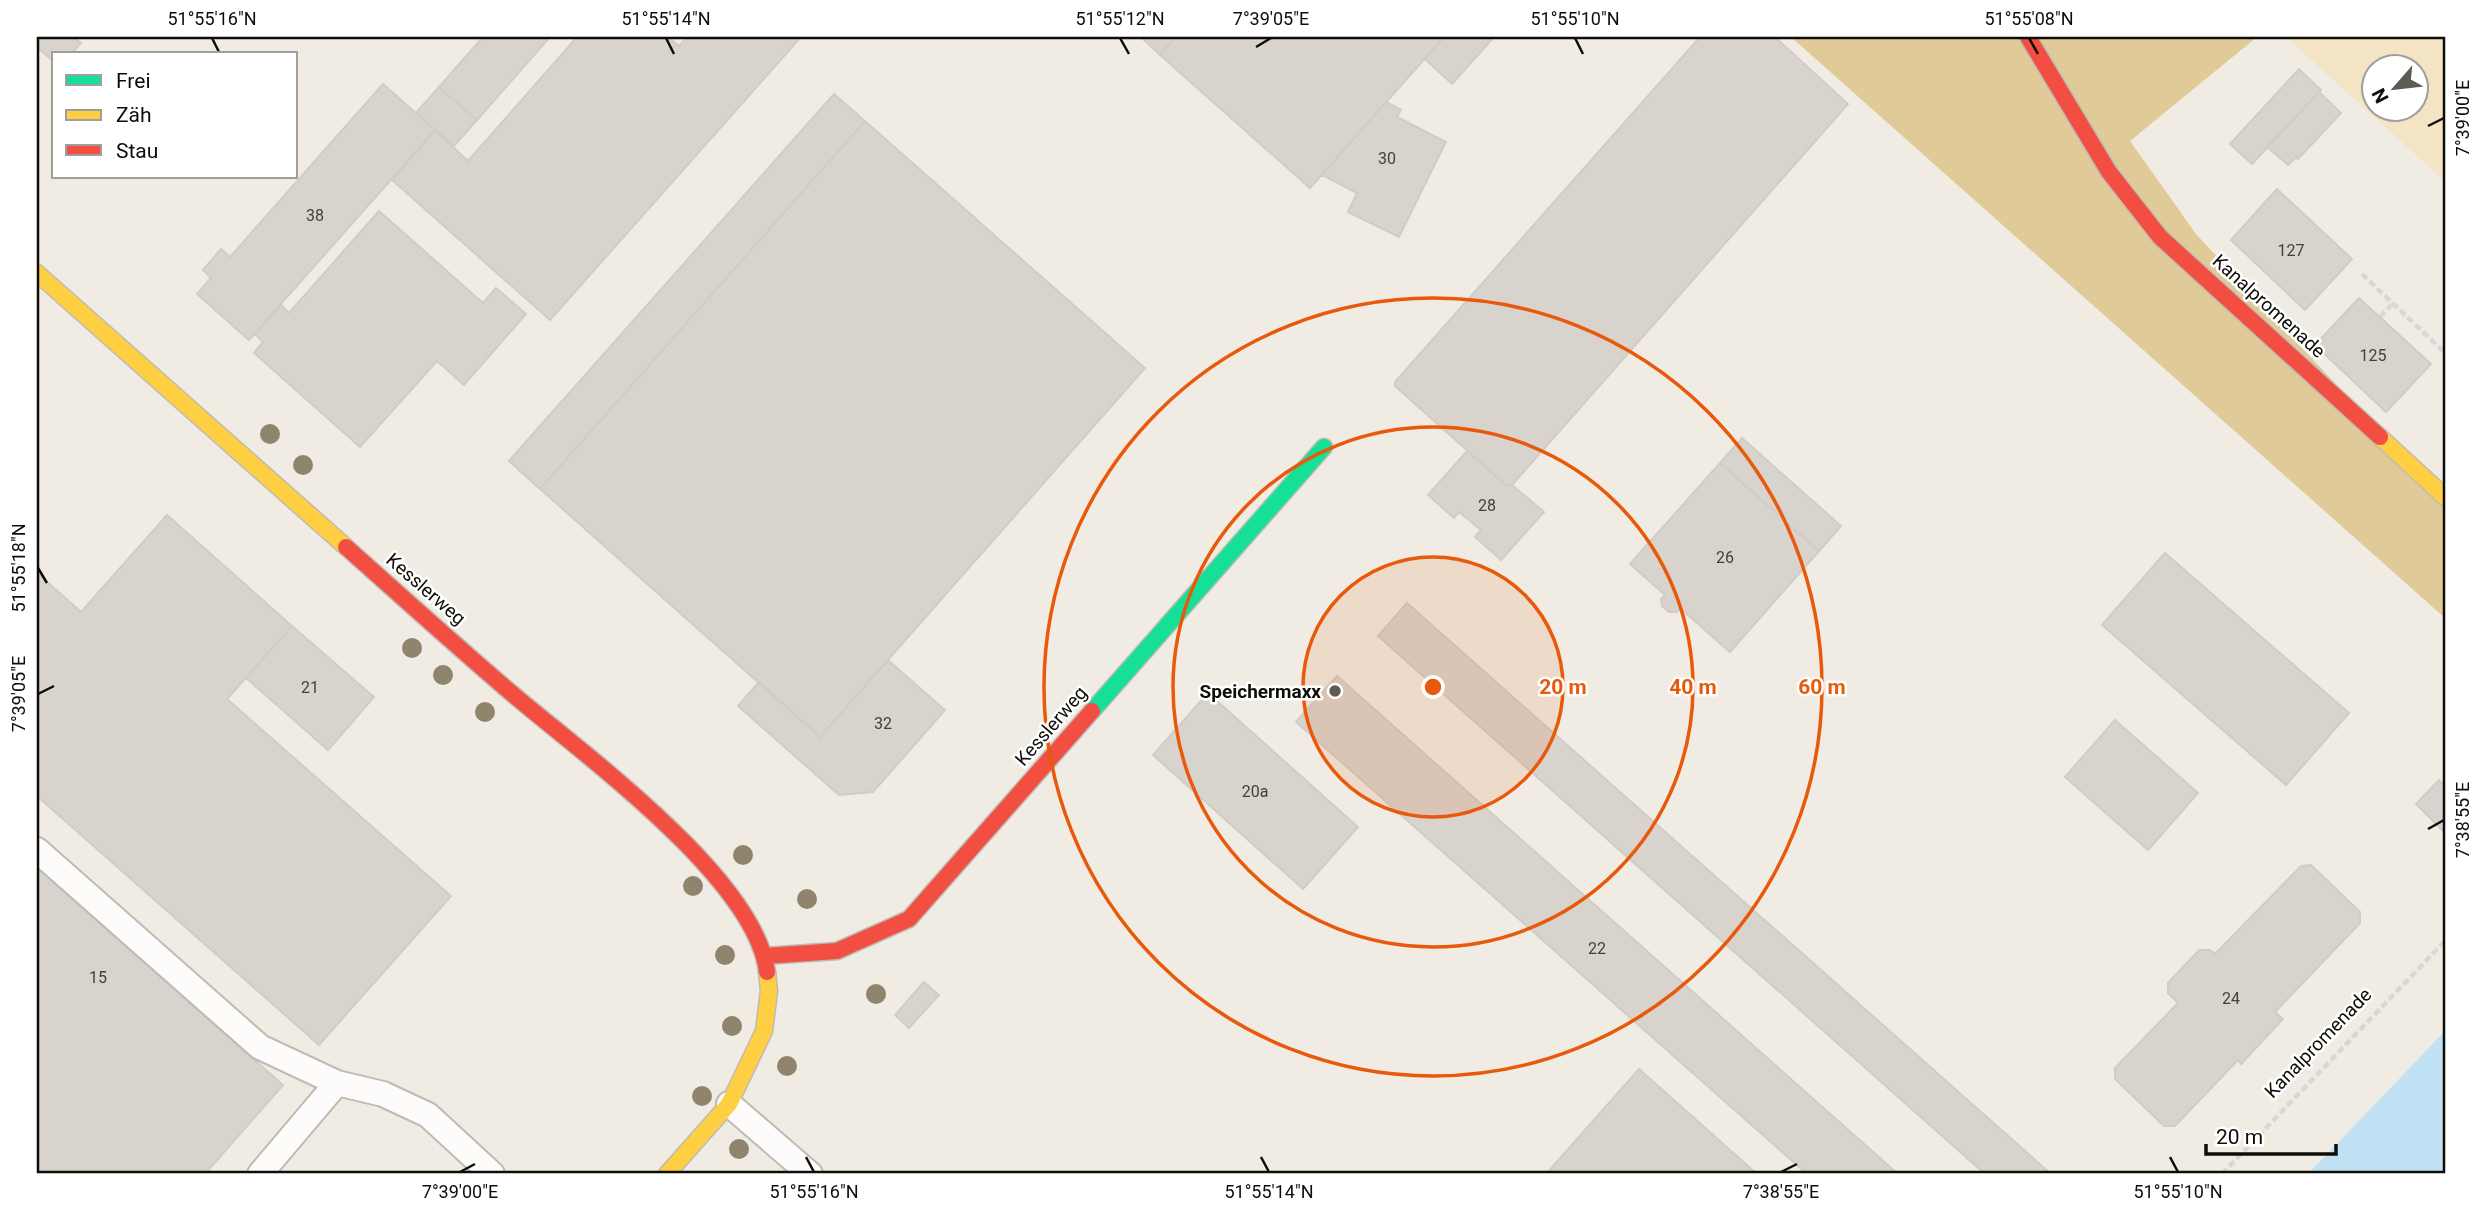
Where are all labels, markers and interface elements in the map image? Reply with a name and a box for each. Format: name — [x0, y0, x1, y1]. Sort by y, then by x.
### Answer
text: 51°55'16"N — [167, 8, 257, 29]
text: 51°55'14"N — [621, 8, 711, 29]
text: 51°55'12"N — [1075, 8, 1165, 29]
text: 7°39'05"E — [1233, 8, 1309, 29]
text: 51°55'10"N — [1530, 8, 1620, 29]
text: 51°55'08"N — [1984, 8, 2074, 29]
legend — [52, 52, 298, 178]
north arrow — [2360, 52, 2430, 122]
text: Frei — [116, 69, 151, 93]
text: 7°39'00"E — [2452, 80, 2473, 156]
text: N — [2367, 84, 2394, 107]
text: Zäh — [116, 103, 152, 127]
text: Stau — [116, 139, 158, 163]
house number: 30 — [1378, 149, 1396, 168]
house number: 38 — [306, 206, 324, 225]
house number: 127 — [2278, 241, 2304, 260]
street label: Kanalpromenade — [2208, 249, 2330, 363]
house number: 125 — [2360, 346, 2386, 365]
house number: 28 — [1478, 496, 1496, 515]
text: 51°55'18"N — [8, 523, 29, 613]
street label: Kesslerweg — [382, 548, 470, 630]
house number: 26 — [1716, 548, 1734, 567]
text: 7°39'05"E — [8, 656, 29, 732]
centre of rings — [1421, 675, 1445, 699]
text: 20 m — [1539, 675, 1587, 699]
text: 40 m — [1669, 675, 1717, 699]
text: 60 m — [1798, 675, 1846, 699]
house number: 21 — [301, 678, 319, 697]
place label: Speichermaxx — [1200, 680, 1321, 703]
street label: Kesslerweg — [1010, 682, 1092, 770]
marker: Speichermaxx — [1327, 683, 1343, 699]
house number: 32 — [874, 714, 892, 733]
house number: 20a — [1242, 782, 1268, 801]
text: 7°38'55"E — [2452, 782, 2473, 858]
house number: 22 — [1588, 939, 1606, 958]
house number: 15 — [89, 968, 107, 987]
street label: Kanalpromenade — [2260, 983, 2376, 1103]
house number: 24 — [2222, 989, 2240, 1008]
scale bar — [2206, 1113, 2335, 1157]
text: 20 m — [2216, 1125, 2263, 1149]
text: 7°39'00"E — [422, 1181, 498, 1202]
text: 51°55'16"N — [769, 1181, 859, 1202]
text: 51°55'14"N — [1224, 1181, 1314, 1202]
text: 7°38'55"E — [1743, 1181, 1819, 1202]
text: 51°55'10"N — [2133, 1181, 2223, 1202]

